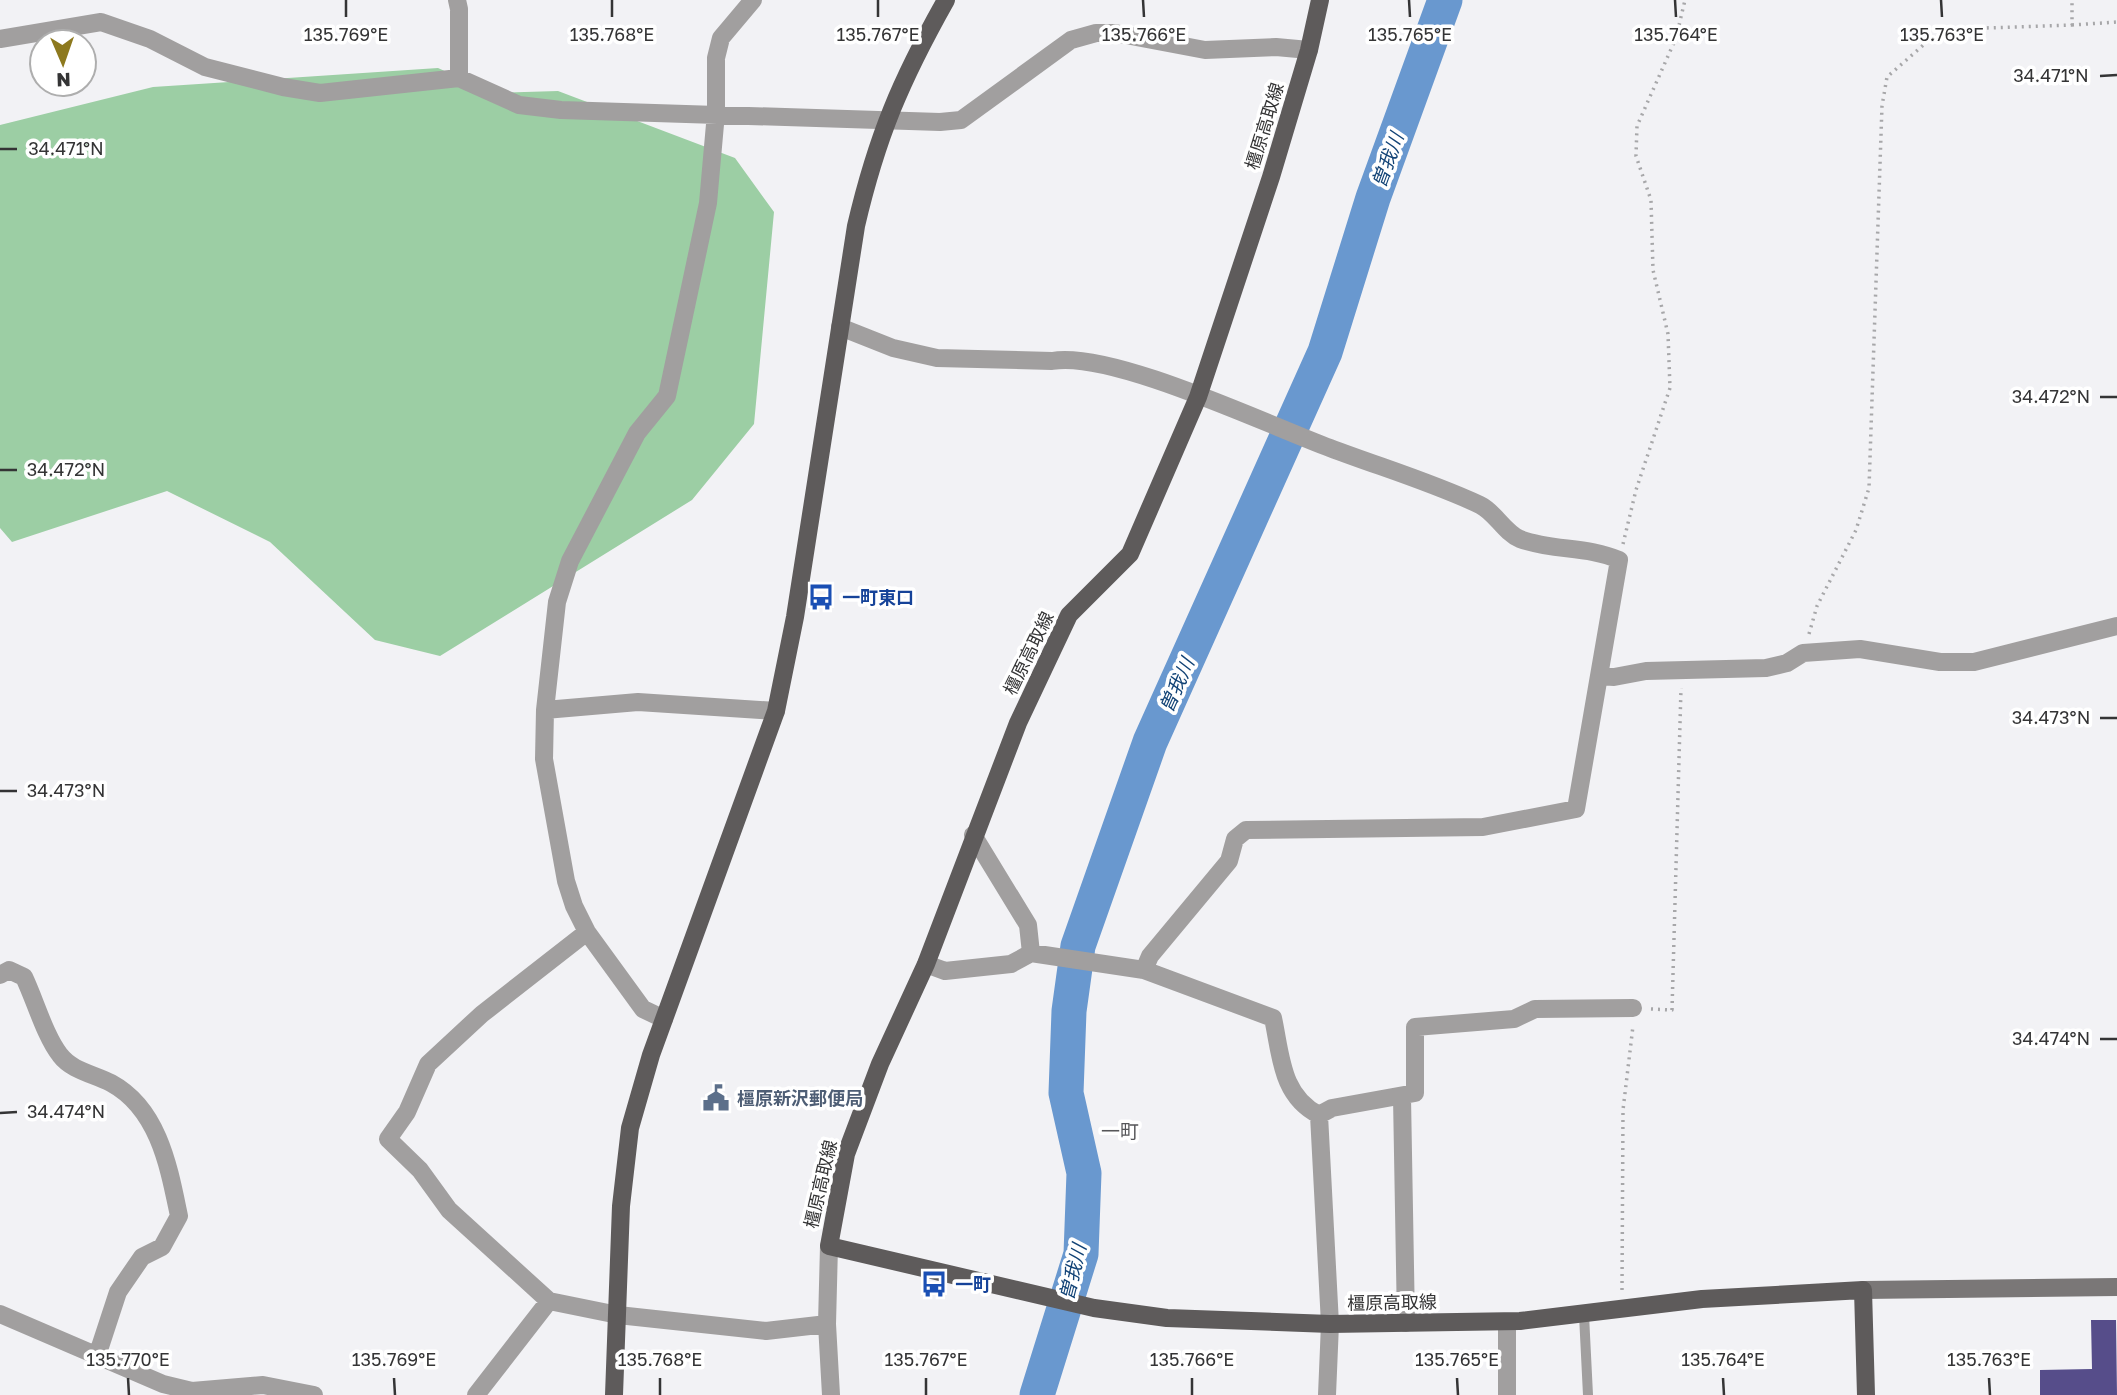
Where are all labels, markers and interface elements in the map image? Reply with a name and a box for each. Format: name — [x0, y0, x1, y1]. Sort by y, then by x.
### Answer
text: 135.769°E — [304, 23, 388, 45]
text: 135.768°E — [570, 23, 654, 45]
text: 135.767°E — [836, 23, 920, 45]
text: 135.766°E — [1102, 23, 1186, 45]
text: 135.765°E — [1368, 23, 1452, 45]
text: 135.764°E — [1634, 23, 1718, 45]
text: 135.763°E — [1900, 23, 1984, 45]
north arrow — [28, 28, 98, 98]
text: 34.471°N — [2013, 64, 2089, 86]
text: N — [56, 69, 71, 92]
street label: 橿原高取線 — [1240, 80, 1288, 172]
water label: 曽我川 — [1366, 127, 1408, 191]
text: 34.471°N — [28, 137, 104, 159]
text: 34.472°N — [2012, 385, 2090, 407]
text: 34.472°N — [27, 458, 105, 480]
bus stop icon: 一町東口 — [806, 582, 836, 612]
place label: 一町東口 — [842, 586, 914, 608]
street label: 橿原高取線 — [998, 608, 1058, 698]
water label: 曽我川 — [1154, 652, 1199, 716]
text: 34.473°N — [2012, 706, 2090, 728]
text: 34.473°N — [27, 779, 105, 801]
text: 34.474°N — [2012, 1027, 2090, 1049]
public building icon: 橿原新沢郵便局 — [701, 1083, 731, 1113]
place label: 橿原新沢郵便局 — [737, 1087, 863, 1109]
text: 34.474°N — [27, 1100, 105, 1122]
district label: 一町 — [1101, 1119, 1139, 1142]
street label: 橿原高取線 — [799, 1138, 841, 1230]
water label: 曽我川 — [1054, 1240, 1091, 1302]
bus stop icon: 一町 — [919, 1269, 949, 1299]
place label: 一町 — [955, 1273, 991, 1295]
street label: 橿原高取線 — [1347, 1290, 1437, 1314]
text: 135.770°E — [86, 1348, 170, 1370]
text: 135.769°E — [352, 1348, 436, 1370]
text: 135.768°E — [618, 1348, 702, 1370]
text: 135.767°E — [884, 1348, 968, 1370]
text: 135.766°E — [1150, 1348, 1234, 1370]
text: 135.765°E — [1415, 1348, 1499, 1370]
text: 135.764°E — [1681, 1348, 1765, 1370]
text: 135.763°E — [1947, 1348, 2031, 1370]

